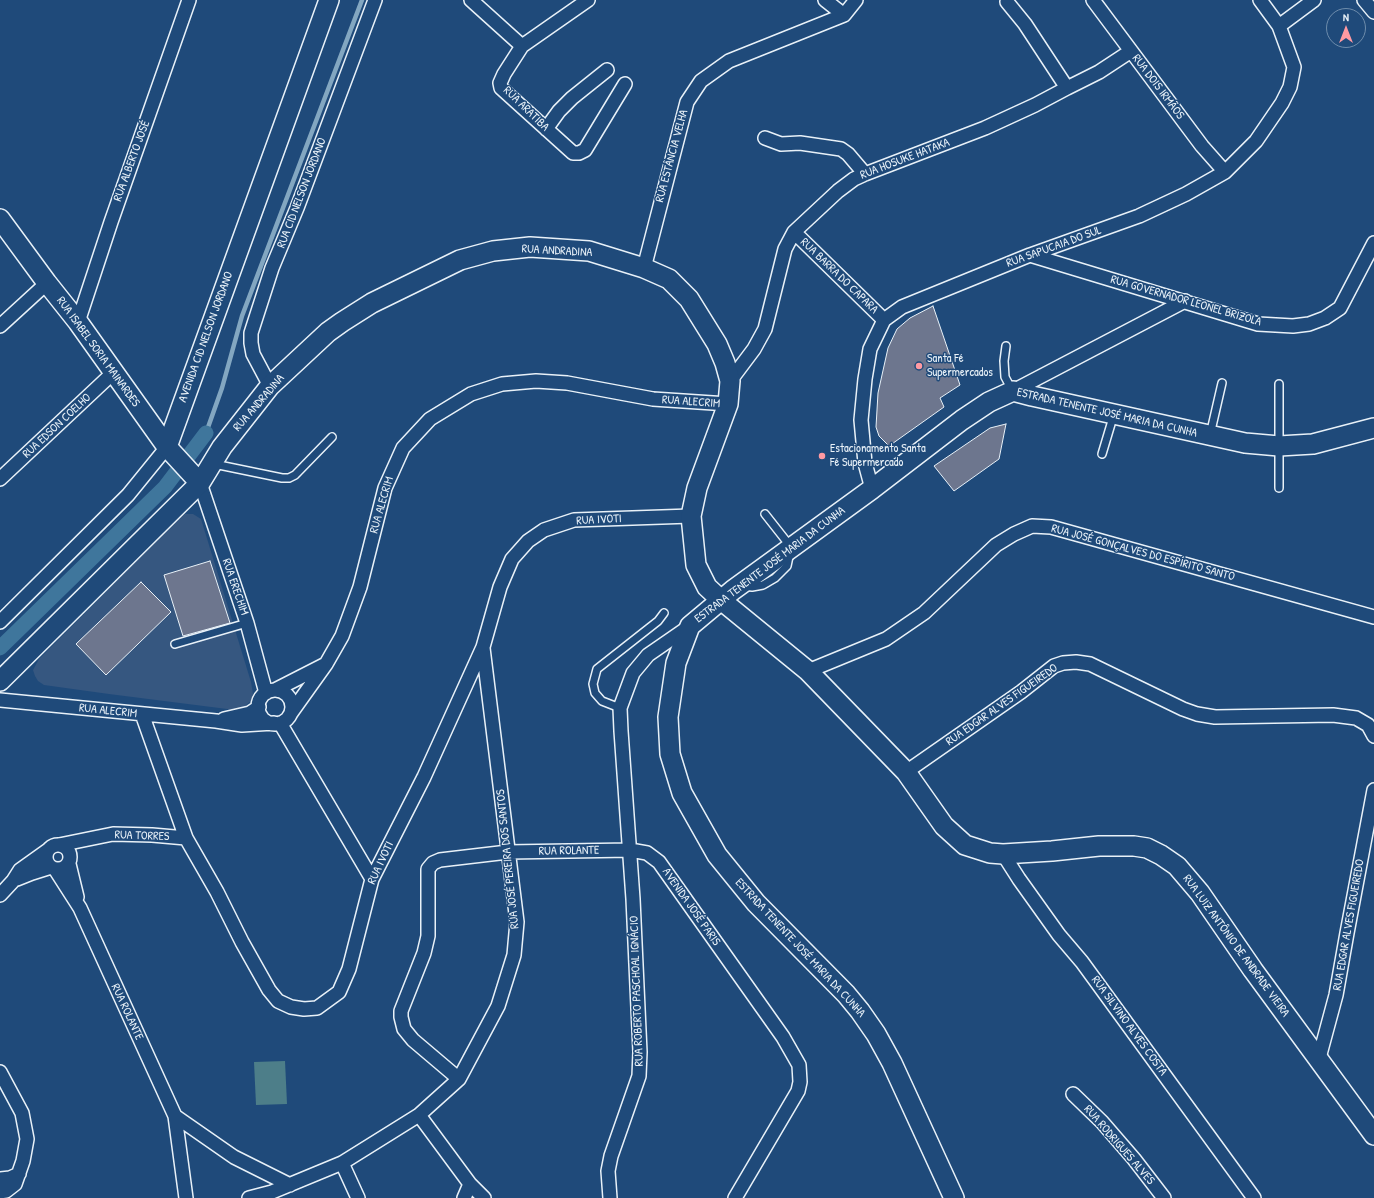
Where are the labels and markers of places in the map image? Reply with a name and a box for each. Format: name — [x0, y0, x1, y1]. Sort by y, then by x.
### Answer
place label: Santa Fé Supermercados — [927, 352, 993, 380]
marker: Santa Fé Supermercados — [914, 361, 924, 371]
place label: Estacionamento Santa Fé Supermercado — [830, 442, 926, 470]
marker: Estacionamento Santa Fé Supermercado — [817, 451, 827, 461]

